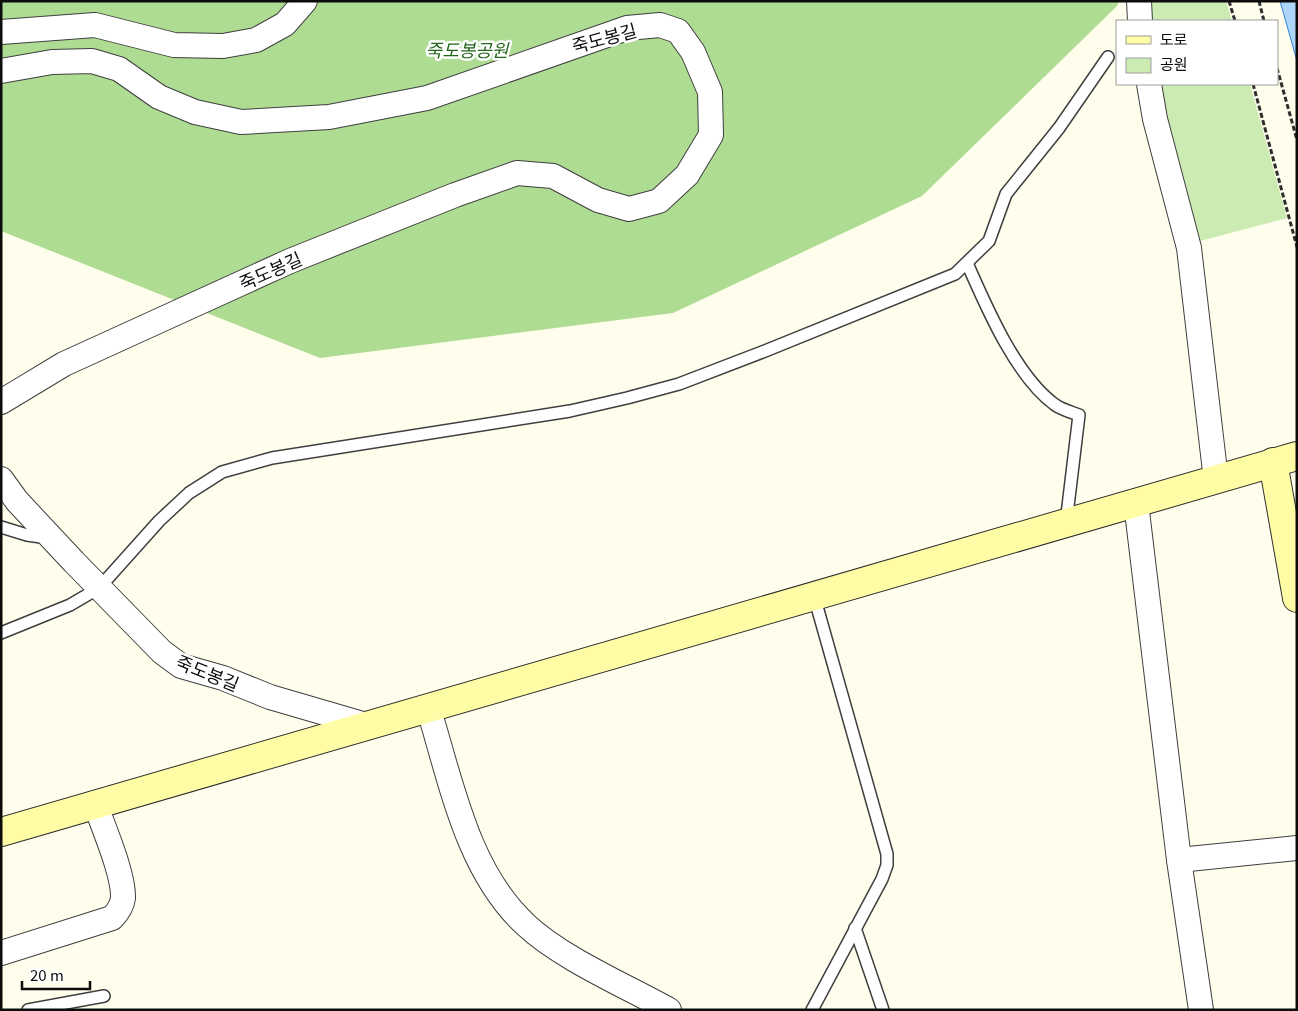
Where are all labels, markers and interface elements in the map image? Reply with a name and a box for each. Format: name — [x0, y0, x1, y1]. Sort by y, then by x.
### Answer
street label: 죽도봉길 — [569, 16, 639, 58]
legend — [1116, 20, 1278, 85]
text: 도로 — [1160, 28, 1188, 49]
park label: 죽도봉공원 — [426, 36, 510, 62]
text: 공원 — [1160, 53, 1188, 74]
street label: 죽도봉길 — [234, 245, 306, 295]
street label: 죽도봉길 — [172, 648, 244, 696]
scale bar — [22, 958, 90, 990]
text: 20 m — [30, 964, 64, 985]

